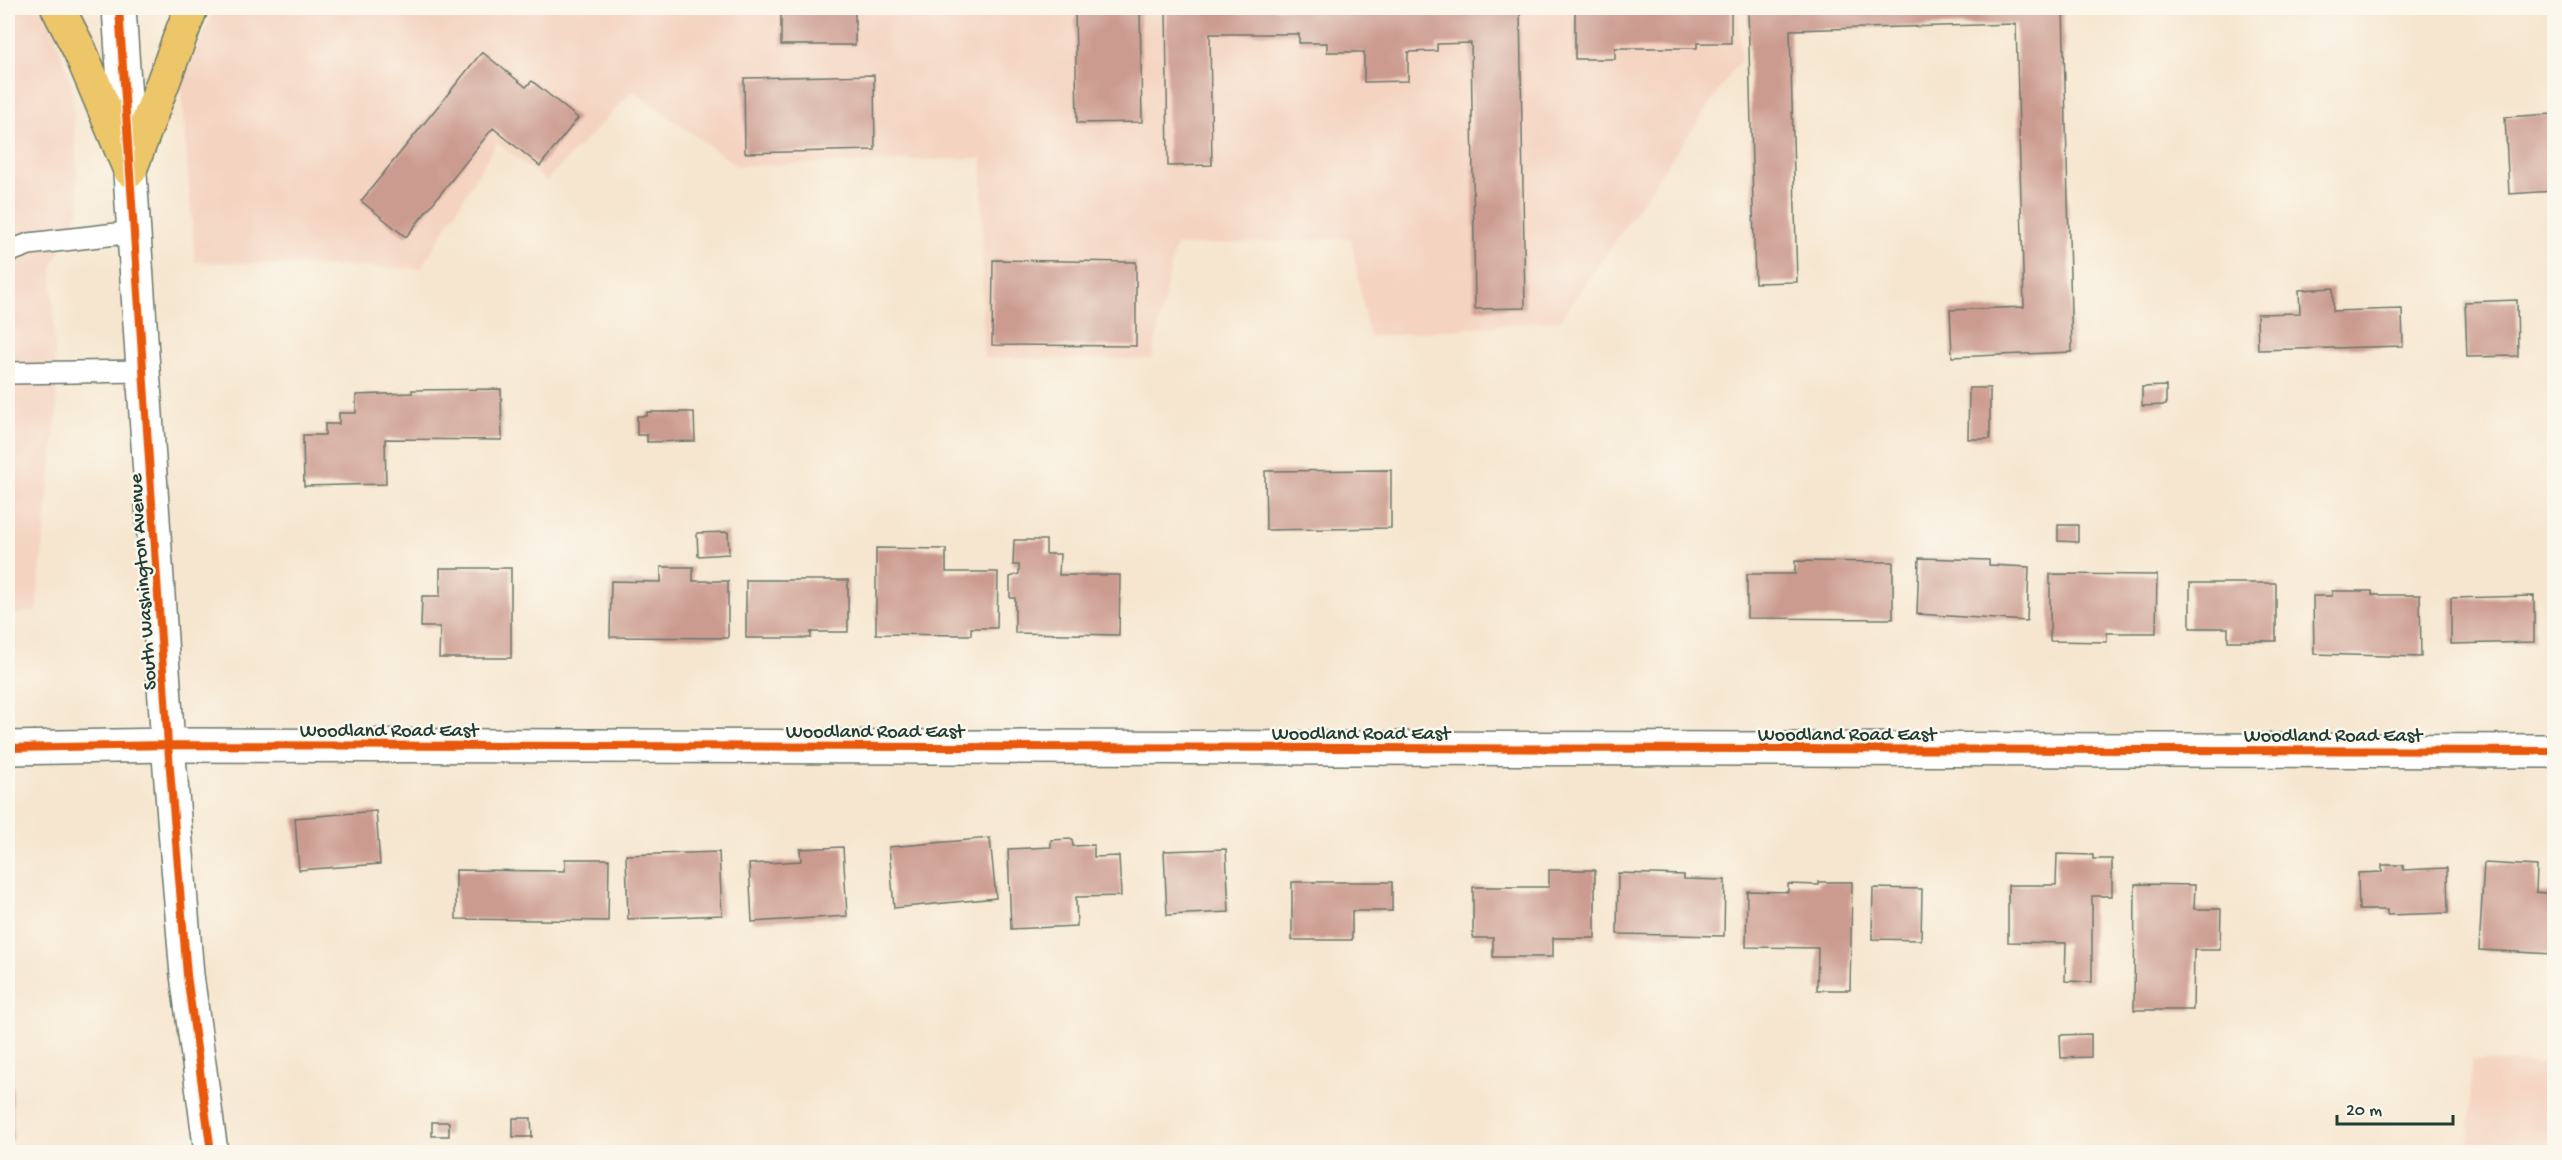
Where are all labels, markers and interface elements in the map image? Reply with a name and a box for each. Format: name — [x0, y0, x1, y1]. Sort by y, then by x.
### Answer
street label: South Washington Avenue — [125, 472, 164, 691]
street label: Woodland Road East — [300, 721, 480, 744]
street label: Woodland Road East — [786, 722, 966, 745]
street label: Woodland Road East — [1272, 724, 1452, 747]
street label: Woodland Road East — [1758, 725, 1938, 748]
street label: Woodland Road East — [2244, 726, 2424, 749]
scale bar — [2337, 1088, 2452, 1126]
text: 20 m — [2346, 1101, 2382, 1122]

